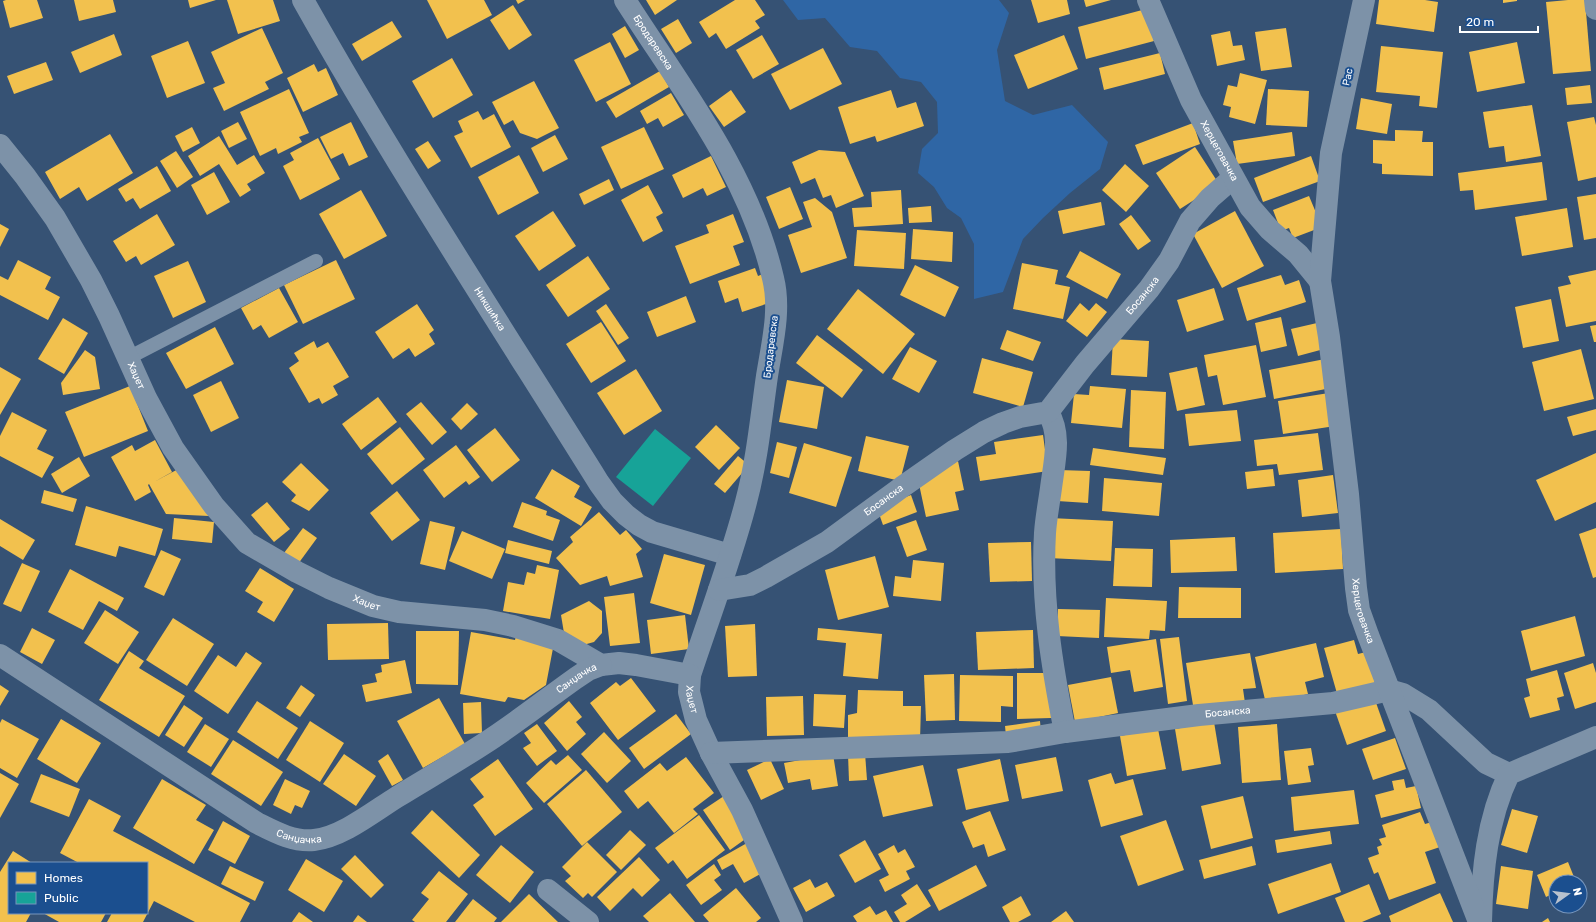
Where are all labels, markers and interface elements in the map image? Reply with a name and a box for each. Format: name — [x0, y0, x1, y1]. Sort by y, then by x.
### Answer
scale bar — [1460, 8, 1538, 34]
street label: Бродаревска — [630, 13, 675, 72]
text: 20 m — [1466, 15, 1494, 29]
street label: Рас — [1340, 67, 1356, 87]
street label: Херцеговачка — [1198, 119, 1241, 183]
street label: Босанска — [1124, 274, 1162, 317]
street label: Никшићка — [471, 285, 508, 333]
street label: Бродаревска — [761, 315, 781, 379]
street label: Хаџет — [125, 360, 147, 391]
street label: Босанска — [862, 482, 906, 519]
street label: Херцеговачка — [1349, 578, 1377, 645]
street label: Хаџет — [351, 592, 382, 614]
street label: Санџачка — [554, 661, 598, 696]
street label: Хаџет — [683, 685, 700, 715]
street label: Босанска — [1204, 704, 1251, 720]
street label: Санџачка — [274, 827, 323, 846]
legend — [8, 862, 148, 914]
text: Homes — [44, 871, 83, 885]
north arrow — [1548, 874, 1588, 914]
text: N — [1570, 886, 1585, 897]
text: Public — [44, 891, 79, 905]

